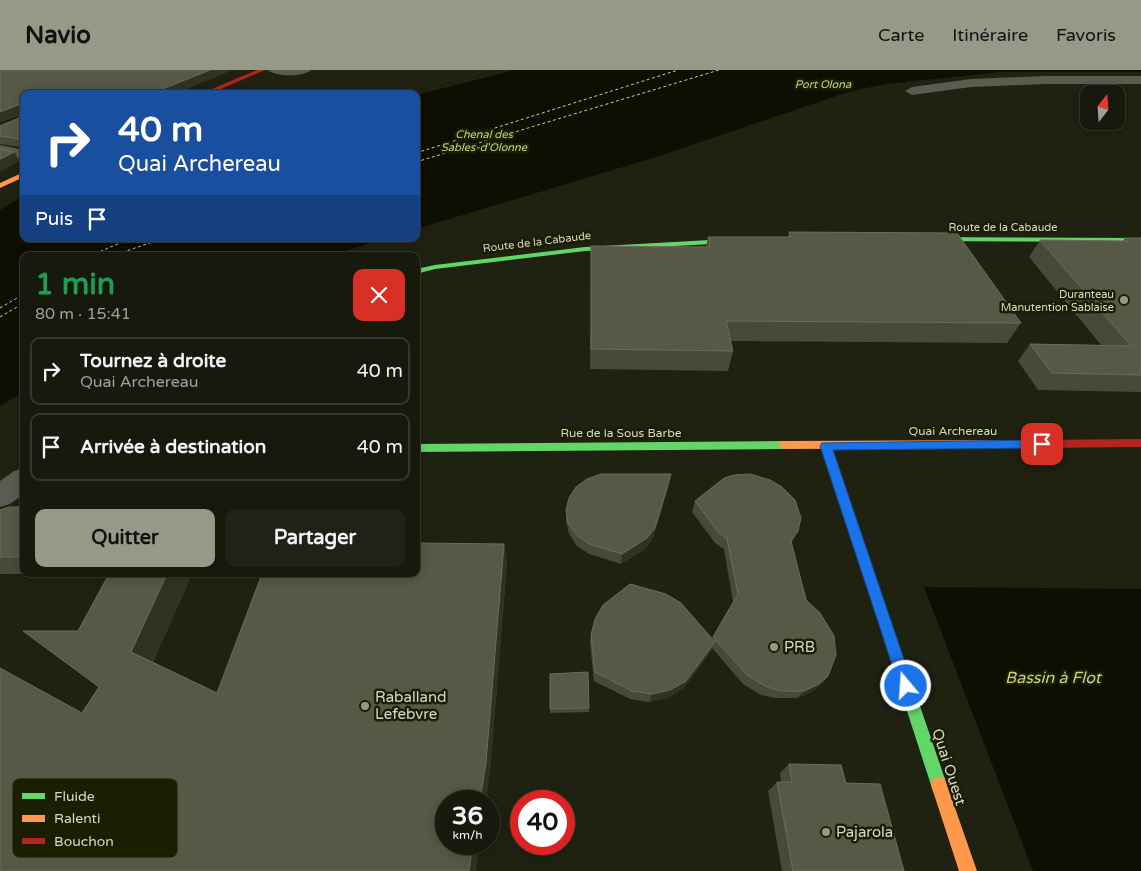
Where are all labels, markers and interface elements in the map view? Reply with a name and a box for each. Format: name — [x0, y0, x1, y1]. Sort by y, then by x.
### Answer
text: Navio — [25, 21, 91, 50]
text: Carte — [878, 24, 924, 46]
text: Itinéraire — [952, 24, 1028, 46]
text: Favoris — [1056, 24, 1116, 46]
water label: Port Olona — [795, 78, 852, 91]
north arrow — [1080, 85, 1125, 130]
map controls — [1080, 85, 1125, 130]
text: 40 m — [118, 109, 203, 151]
icon: right — [35, 110, 100, 175]
water label: Chenal des Sables-d'Olonne — [441, 128, 528, 154]
text: Quai Archereau — [118, 151, 281, 177]
icon: arrive — [83, 205, 111, 233]
text: Puis — [35, 208, 73, 230]
street label: Route de la Cabaude — [948, 221, 1058, 234]
street label: Route de la Cabaude — [482, 229, 592, 255]
text: 1 min — [35, 266, 115, 303]
button: close — [353, 269, 405, 321]
place label: Duranteau Manutention Sablaise — [1001, 288, 1114, 314]
marker: Duranteau Manutention Sablaise — [1118, 294, 1130, 306]
text: 80 m · 15:41 — [35, 304, 131, 324]
text: Tournez à droite — [80, 350, 226, 372]
icon: right — [37, 357, 65, 385]
text: 40 m — [357, 360, 403, 382]
text: Quai Archereau — [80, 372, 198, 392]
pin — [1021, 423, 1063, 465]
street label: Quai Archereau — [909, 424, 997, 438]
street label: Rue de la Sous Barbe — [561, 426, 682, 440]
icon: arrive — [1028, 430, 1056, 458]
icon: arrive — [37, 433, 65, 461]
text: Arrivée à destination — [80, 436, 266, 458]
text: 40 m — [357, 436, 403, 458]
button: Quitter — [35, 509, 215, 567]
button: Partager — [225, 509, 405, 567]
place label: PRB — [784, 638, 815, 656]
marker: PRB — [768, 641, 780, 653]
position arrow — [879, 659, 931, 711]
water label: Bassin à Flot — [1005, 668, 1103, 688]
place label: Raballand Lefebvre — [375, 688, 447, 723]
marker: Raballand Lefebvre — [359, 700, 371, 712]
street label: Quai Ouest — [928, 726, 970, 808]
legend — [12, 778, 178, 858]
text: Fluide — [54, 788, 95, 805]
speed limit sign: 40 — [510, 790, 575, 855]
text: 36 — [452, 801, 483, 831]
text: Ralenti — [54, 810, 100, 827]
place label: Pajarola — [836, 823, 893, 841]
marker: Pajarola — [820, 826, 832, 838]
text: km/h — [452, 828, 483, 842]
text: Bouchon — [54, 833, 114, 850]

